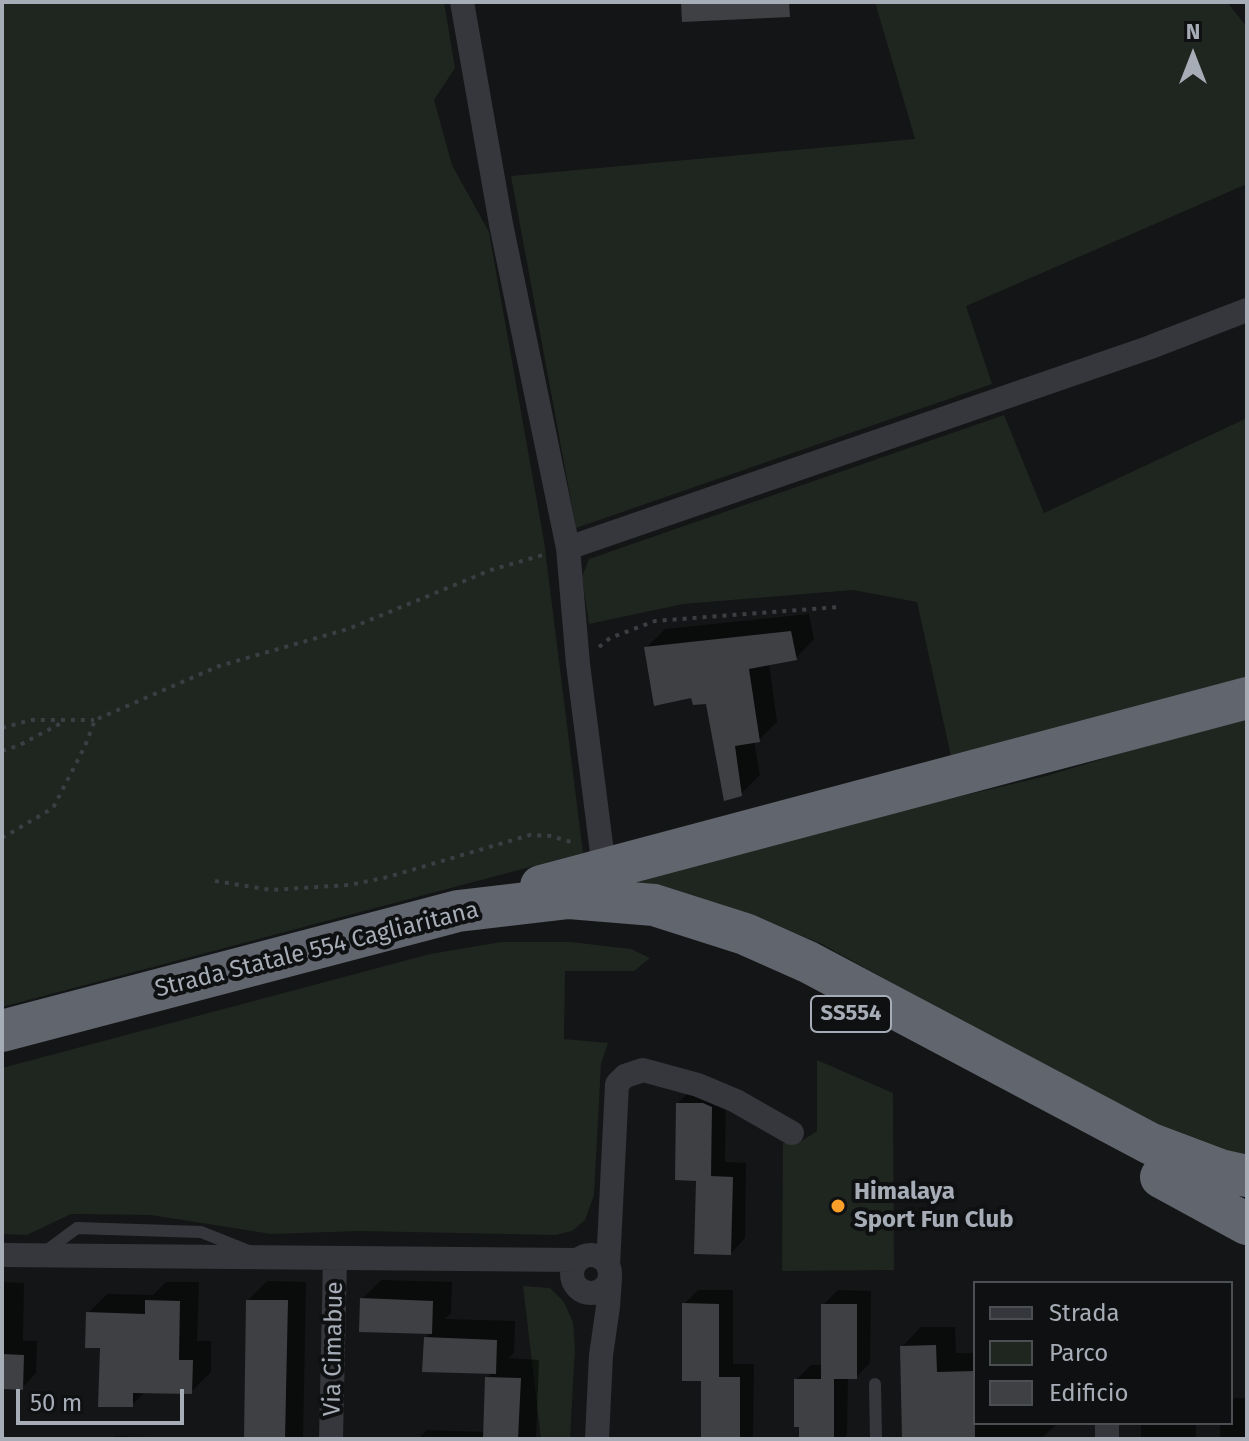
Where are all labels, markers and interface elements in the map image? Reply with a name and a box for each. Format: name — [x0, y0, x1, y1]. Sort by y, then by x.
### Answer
north arrow — [1153, 16, 1233, 96]
text: N — [1186, 18, 1200, 45]
street label: Strada Statale 554 Cagliaritana — [152, 896, 482, 1004]
road number: SS554 — [811, 996, 891, 1032]
place label: Himalaya Sport Fun Club — [854, 1178, 1013, 1234]
marker: Himalaya Sport Fun Club — [829, 1197, 847, 1215]
street label: Via Cimabue — [318, 1281, 350, 1417]
legend — [973, 1281, 1233, 1425]
text: Strada — [1049, 1299, 1120, 1327]
text: Parco — [1049, 1339, 1108, 1367]
scale bar — [20, 1373, 188, 1423]
text: Edificio — [1049, 1379, 1129, 1407]
text: 50 m — [30, 1389, 82, 1417]

